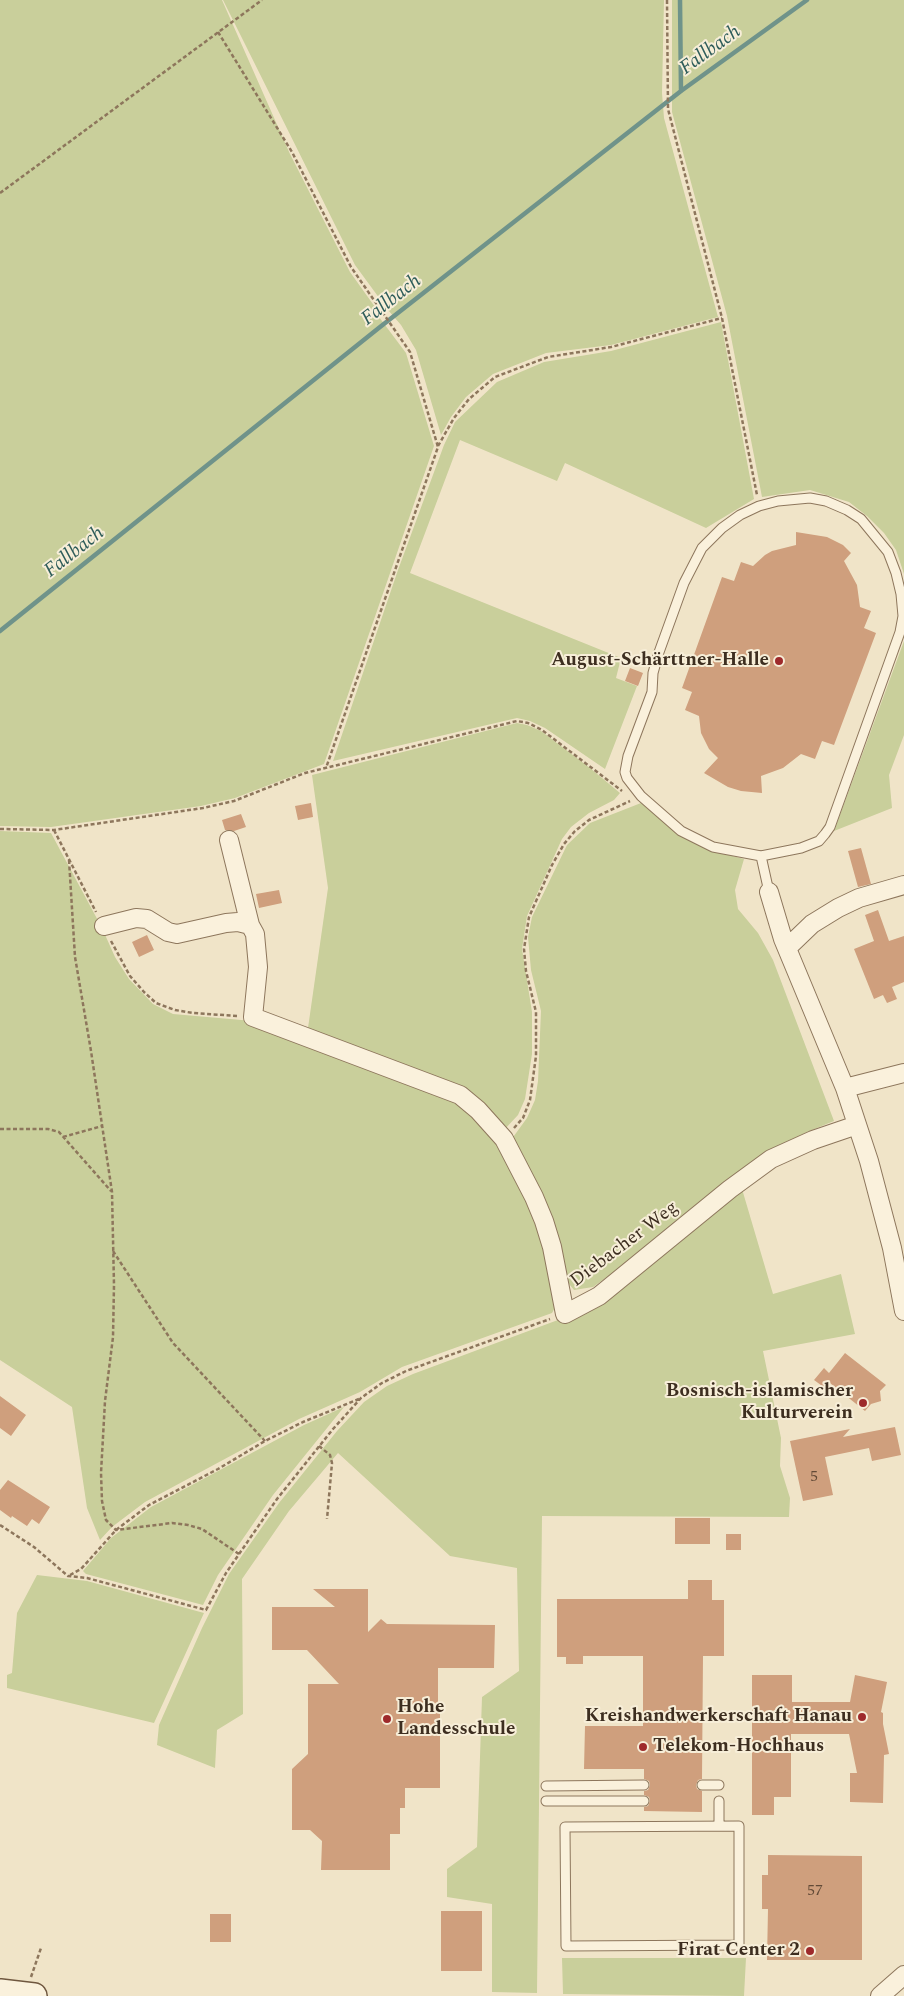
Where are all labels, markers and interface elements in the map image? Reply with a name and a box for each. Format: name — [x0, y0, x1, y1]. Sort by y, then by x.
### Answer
water label: Fallbach — [676, 21, 746, 81]
water label: Fallbach — [357, 270, 427, 332]
water label: Fallbach — [40, 522, 110, 584]
place label: August-Schärttner-Halle — [551, 650, 769, 672]
marker: August-Schärttner-Halle — [773, 655, 785, 667]
street label: Diebacher Weg — [566, 1197, 684, 1293]
place label: Bosnisch-islamischer Kulturverein — [666, 1381, 853, 1425]
marker: Bosnisch-islamischer Kulturverein — [857, 1397, 869, 1409]
house number: 5 — [810, 1468, 818, 1488]
place label: Hohe Landesschule — [397, 1697, 515, 1741]
place label: Kreishandwerkerschaft Hanau — [585, 1706, 852, 1728]
marker: Kreishandwerkerschaft Hanau — [856, 1711, 868, 1723]
marker: Hohe Landesschule — [381, 1713, 393, 1725]
place label: Telekom-Hochhaus — [653, 1736, 824, 1758]
marker: Telekom-Hochhaus — [637, 1741, 649, 1753]
house number: 57 — [807, 1882, 823, 1902]
place label: Firat Center 2 — [677, 1940, 800, 1962]
marker: Firat Center 2 — [804, 1945, 816, 1957]

